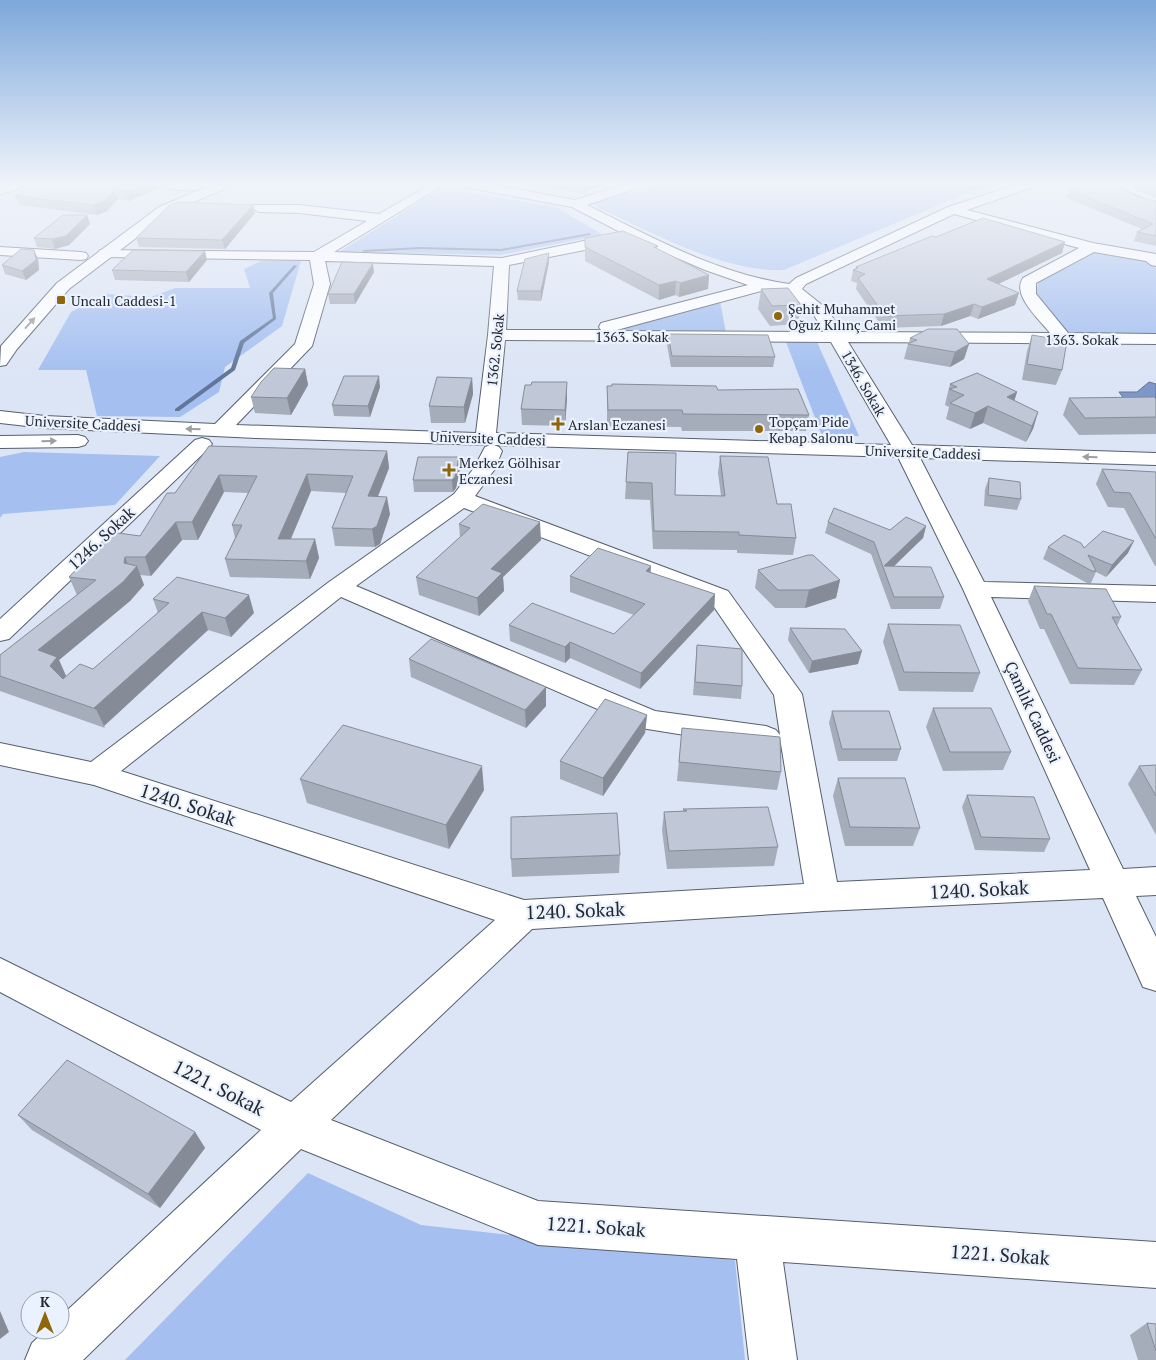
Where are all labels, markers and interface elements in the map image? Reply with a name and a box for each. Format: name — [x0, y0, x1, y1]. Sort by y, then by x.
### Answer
place label: Uncalı Caddesi-1 — [71, 291, 177, 310]
marker: Uncalı Caddesi-1 — [55, 294, 67, 306]
place label: Şehit Muhammet Oğuz Kılınç Cami — [788, 299, 896, 334]
marker: Şehit Muhammet Oğuz Kılınç Cami — [772, 310, 784, 322]
street label: 1362. Sokak — [482, 312, 508, 387]
one-way arrow — [25, 317, 36, 330]
street label: 1363. Sokak — [595, 327, 669, 346]
street label: 1363. Sokak — [1045, 330, 1119, 349]
street label: 1346. Sokak — [837, 346, 891, 420]
street label: Universite Caddesi — [25, 410, 141, 436]
place label: Topçam Pide Kebap Salonu — [769, 412, 853, 447]
place label: Arslan Eczanesi — [568, 415, 666, 434]
marker: Arslan Eczanesi — [552, 418, 564, 430]
marker: Topçam Pide Kebap Salonu — [753, 423, 765, 435]
one-way arrow — [184, 424, 200, 432]
street label: Universite Caddesi — [430, 426, 546, 450]
one-way arrow — [41, 437, 57, 445]
street label: Universite Caddesi — [865, 440, 981, 464]
place label: Merkez Gölhisar Eczanesi — [459, 453, 561, 488]
one-way arrow — [1082, 453, 1098, 461]
marker: Merkez Gölhisar Eczanesi — [443, 464, 455, 476]
street label: 1246. Sokak — [63, 501, 140, 575]
street label: Çamlık Caddesi — [1000, 658, 1066, 767]
street label: 1240. Sokak — [137, 777, 239, 831]
street label: 1240. Sokak — [929, 874, 1030, 904]
street label: 1240. Sokak — [525, 896, 625, 924]
street label: 1221. Sokak — [169, 1053, 269, 1121]
street label: 1221. Sokak — [545, 1210, 647, 1242]
street label: 1221. Sokak — [949, 1238, 1051, 1270]
north arrow — [20, 1290, 70, 1340]
text: K — [40, 1292, 50, 1311]

